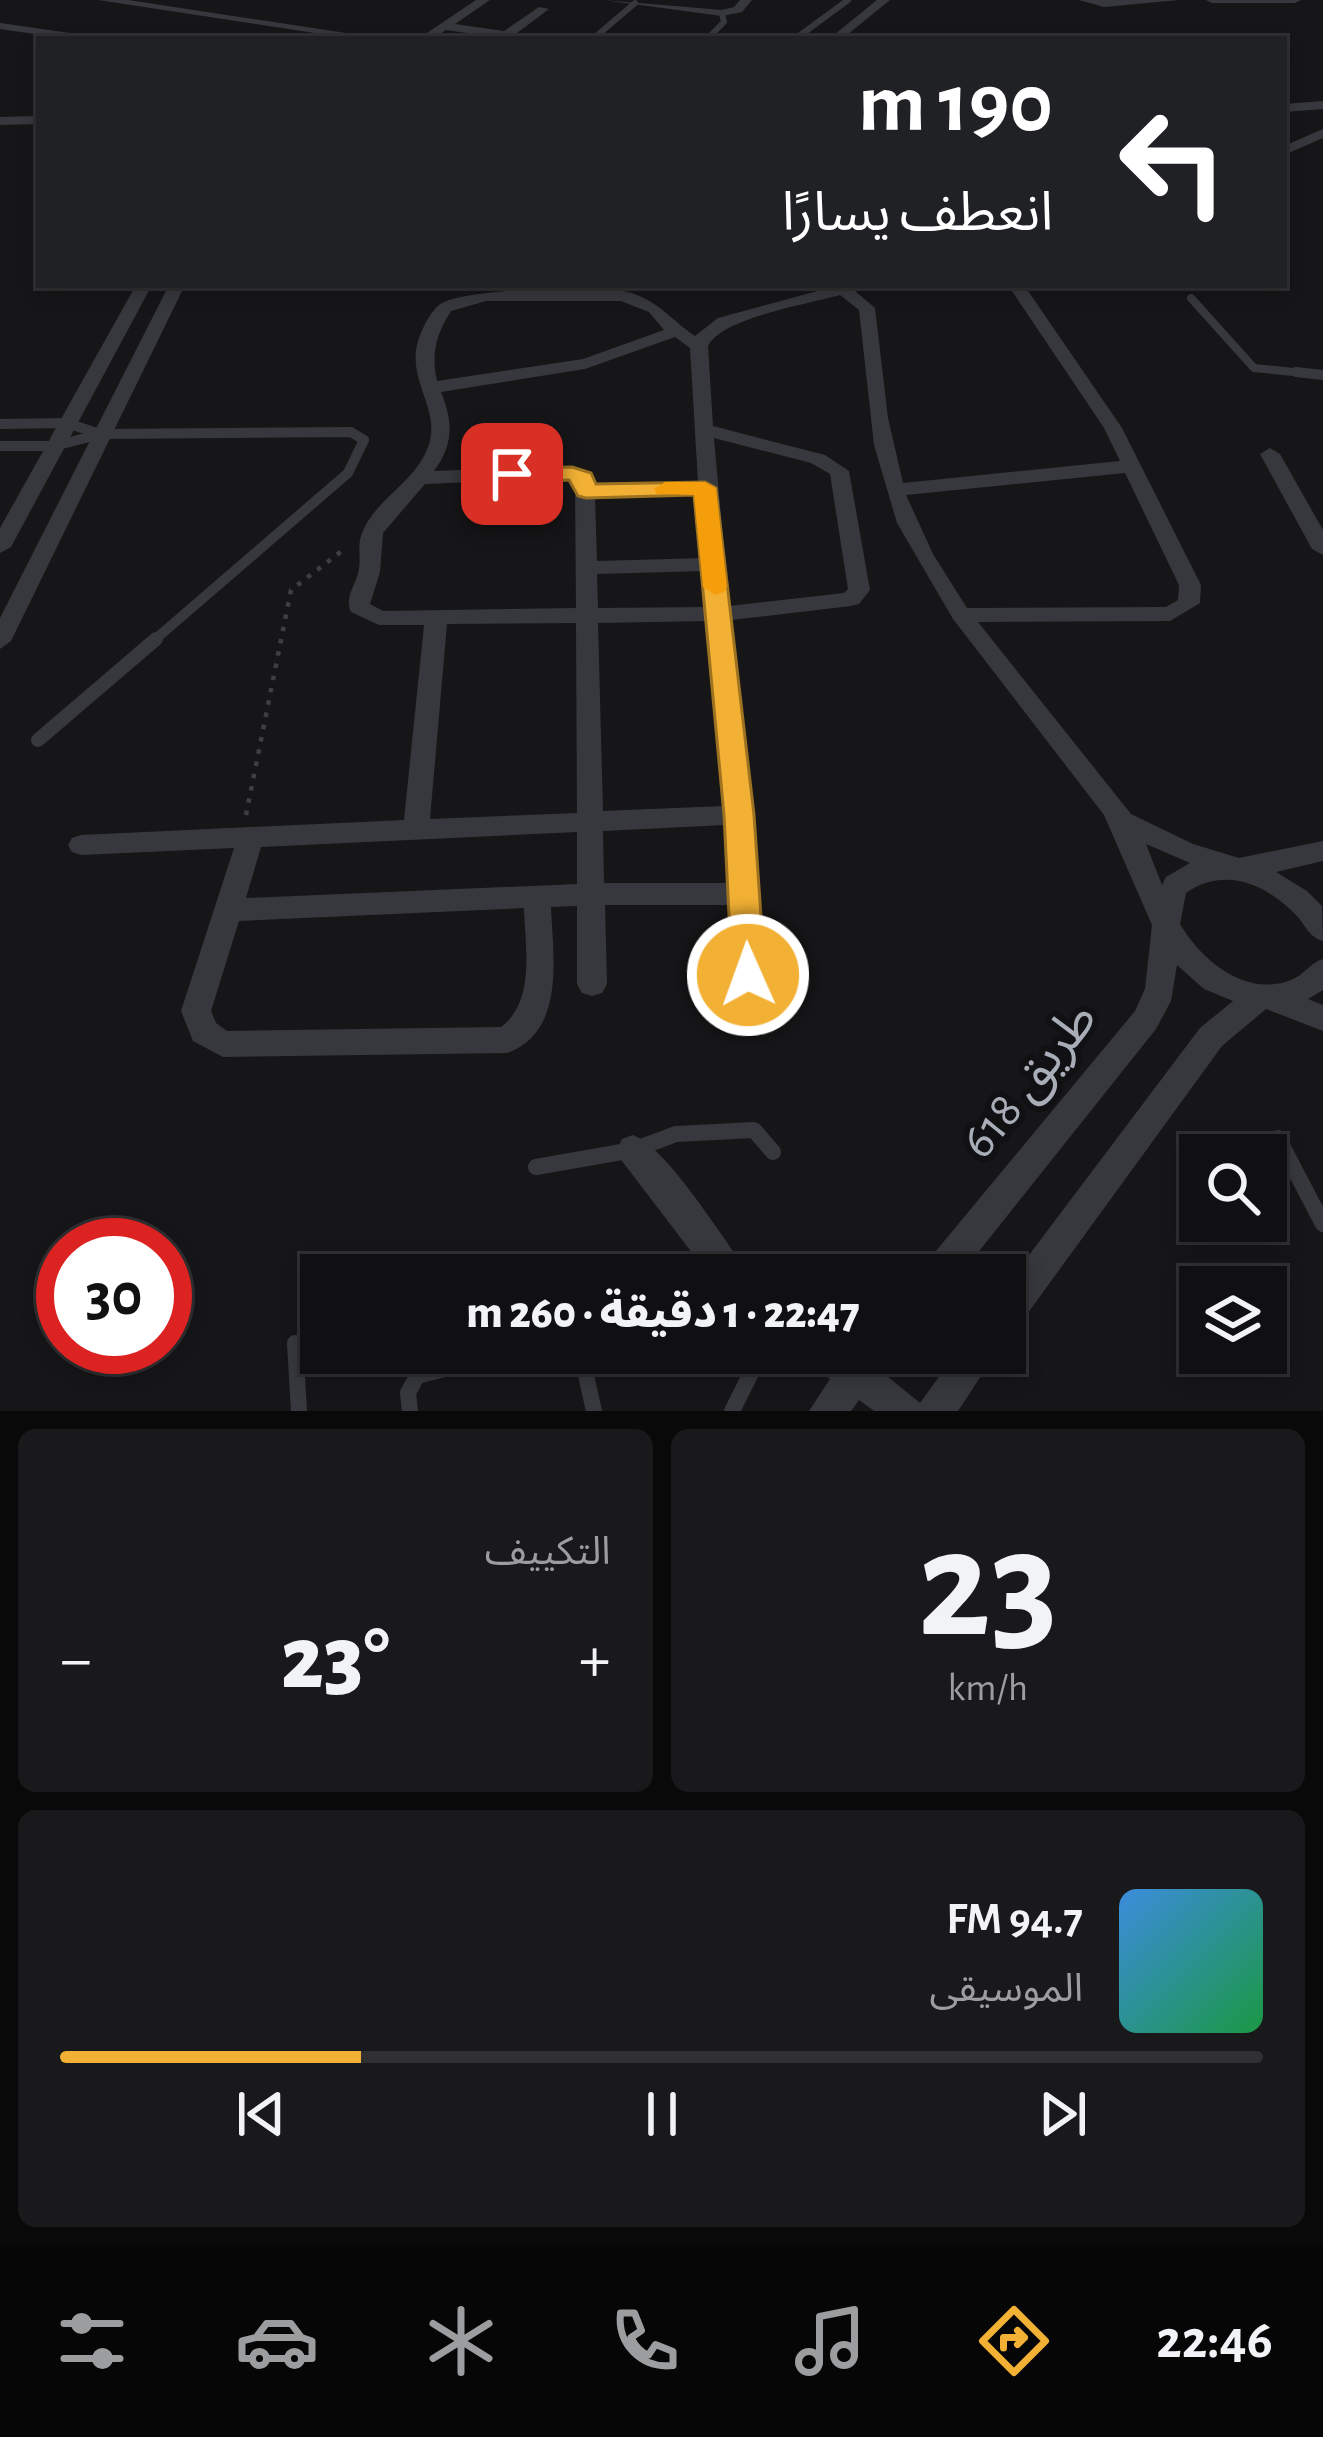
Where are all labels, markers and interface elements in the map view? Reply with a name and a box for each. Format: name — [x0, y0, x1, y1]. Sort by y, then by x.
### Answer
text: 190 m — [858, 63, 1053, 147]
icon: left — [1095, 84, 1251, 240]
text: انعطف يسارًا — [782, 187, 1053, 241]
pin — [461, 423, 563, 525]
icon: arrive — [479, 441, 545, 507]
position arrow — [685, 912, 811, 1038]
street label: طريق 618 — [951, 993, 1110, 1170]
map controls — [1179, 1134, 1287, 1374]
button: search — [1179, 1134, 1287, 1242]
speed limit sign: 30 — [36, 1218, 192, 1374]
button: layers — [1179, 1266, 1287, 1374]
text: 22:47 · 1 دقيقة · 260 m — [466, 1291, 860, 1336]
text: 23 — [917, 1509, 1058, 1665]
text: التكييف — [485, 1533, 611, 1572]
text: 23° — [281, 1615, 390, 1705]
text: − — [60, 1627, 92, 1693]
text: + — [579, 1627, 611, 1693]
text: km/h — [948, 1669, 1028, 1708]
text: 94.7 FM — [946, 1897, 1083, 1942]
text: الموسيقى — [929, 1970, 1083, 2009]
icon: previous — [228, 2081, 294, 2147]
icon: pause — [629, 2081, 695, 2147]
icon: next — [1030, 2081, 1096, 2147]
icon: filters — [50, 2299, 134, 2383]
icon: car — [235, 2299, 319, 2383]
icon: climate — [419, 2299, 503, 2383]
icon: phone — [603, 2299, 687, 2383]
icon: music — [788, 2299, 872, 2383]
icon: directions — [972, 2299, 1056, 2383]
text: 22:46 — [1156, 2314, 1273, 2368]

